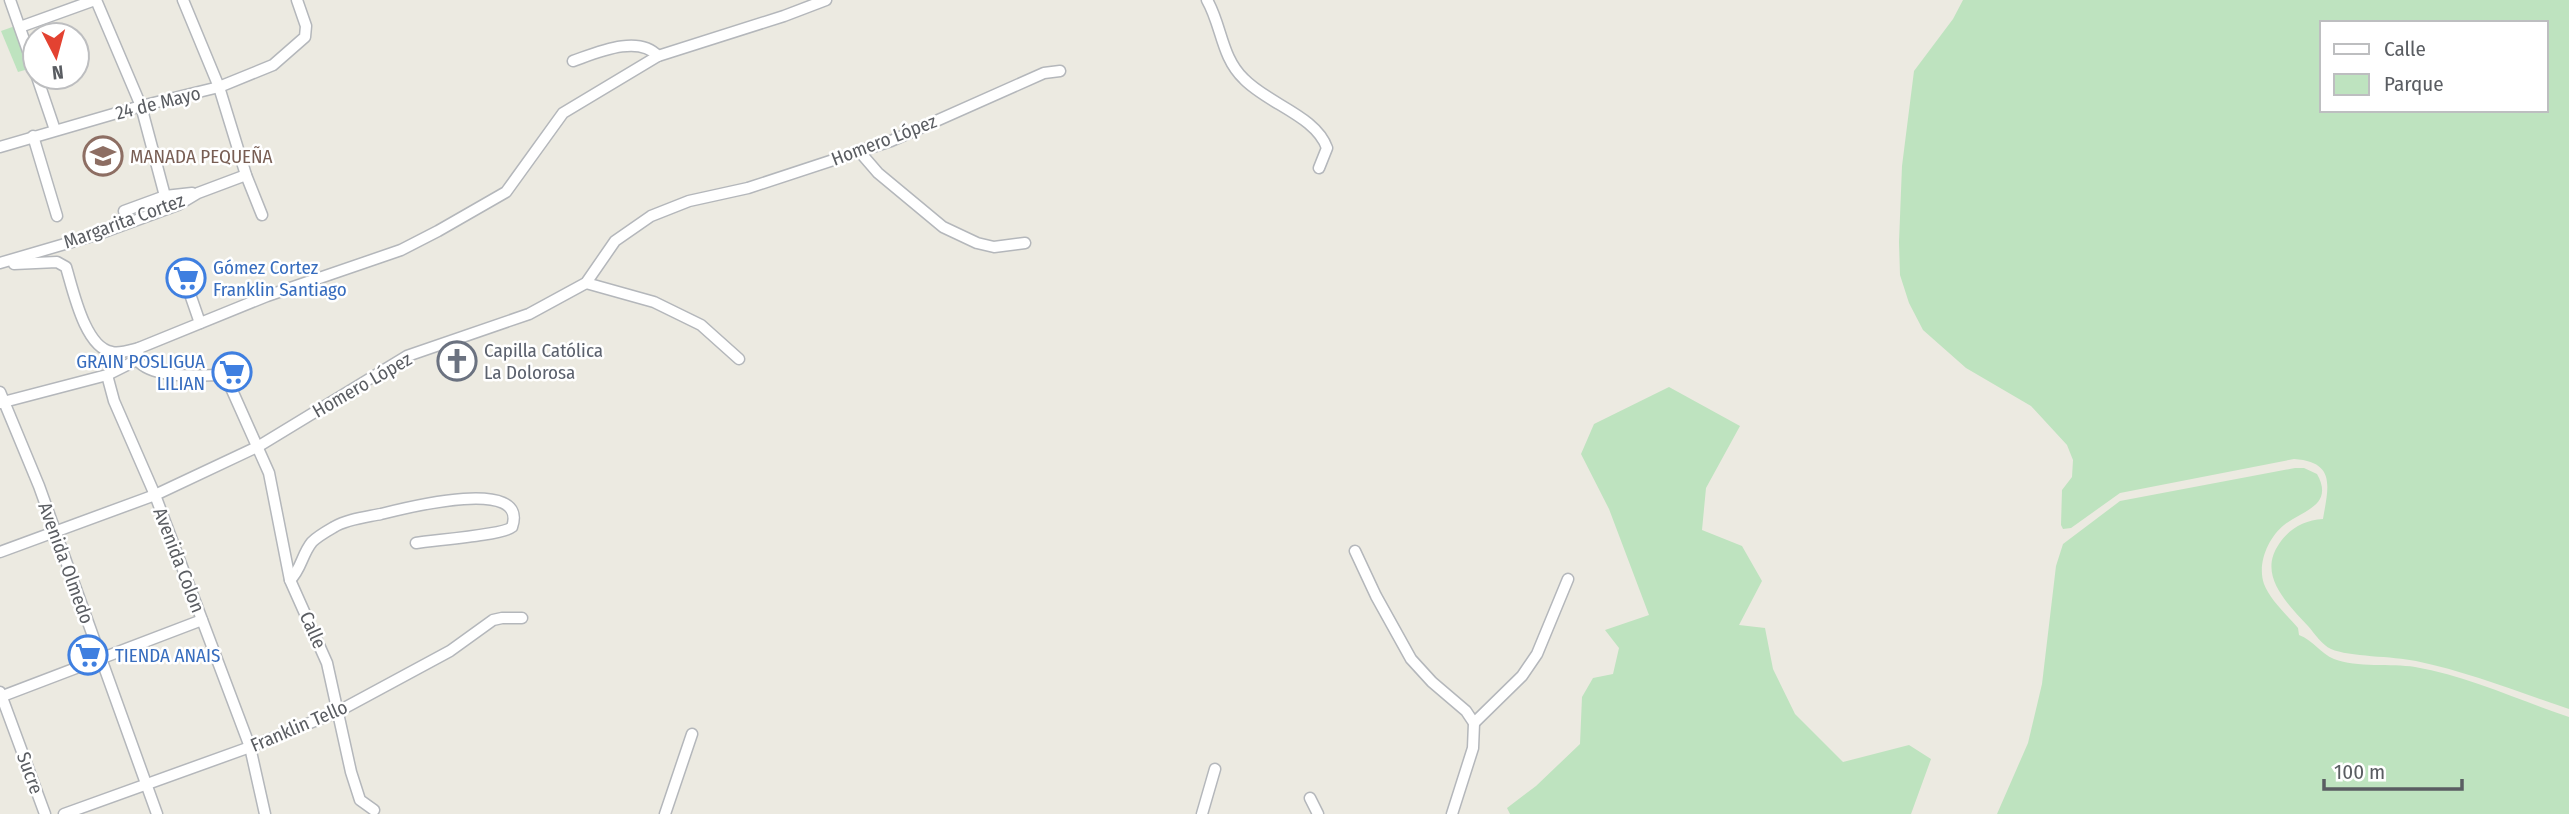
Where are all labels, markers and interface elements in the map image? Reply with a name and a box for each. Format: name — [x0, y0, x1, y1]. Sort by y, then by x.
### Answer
north arrow — [21, 21, 91, 91]
legend — [2320, 21, 2548, 112]
text: Calle — [2384, 36, 2426, 62]
text: N — [51, 60, 65, 84]
text: Parque — [2384, 71, 2444, 97]
street label: 24 de Mayo — [113, 81, 203, 125]
street label: Homero López — [828, 109, 940, 171]
school or university icon: MANADA PEQUEÑA — [82, 135, 124, 177]
place label: MANADA PEQUEÑA — [130, 145, 273, 168]
street label: Margarita Cortez — [60, 188, 188, 254]
place label: Gómez Cortez Franklin Santiago — [213, 256, 347, 301]
supermarket icon: Gómez Cortez Franklin Santiago — [165, 257, 207, 299]
place label: Capilla Católica La Dolorosa — [484, 339, 603, 384]
church icon: Capilla Católica La Dolorosa — [436, 340, 478, 382]
street label: Homero López — [308, 347, 416, 423]
place label: GRAIN POSLIGUA LILIAN — [76, 350, 205, 395]
supermarket icon: GRAIN POSLIGUA LILIAN — [211, 351, 253, 393]
street label: Avenida Olmedo — [33, 499, 99, 627]
street label: Avenida Colon — [148, 504, 210, 616]
street label: Calle — [295, 608, 331, 652]
supermarket icon: TIENDA ANAIS — [67, 634, 109, 676]
place label: TIENDA ANAIS — [115, 644, 220, 667]
street label: Franklin Tello — [247, 695, 351, 757]
scale bar — [2324, 748, 2462, 792]
street label: Sucre — [12, 749, 48, 797]
text: 100 m — [2334, 759, 2385, 785]

